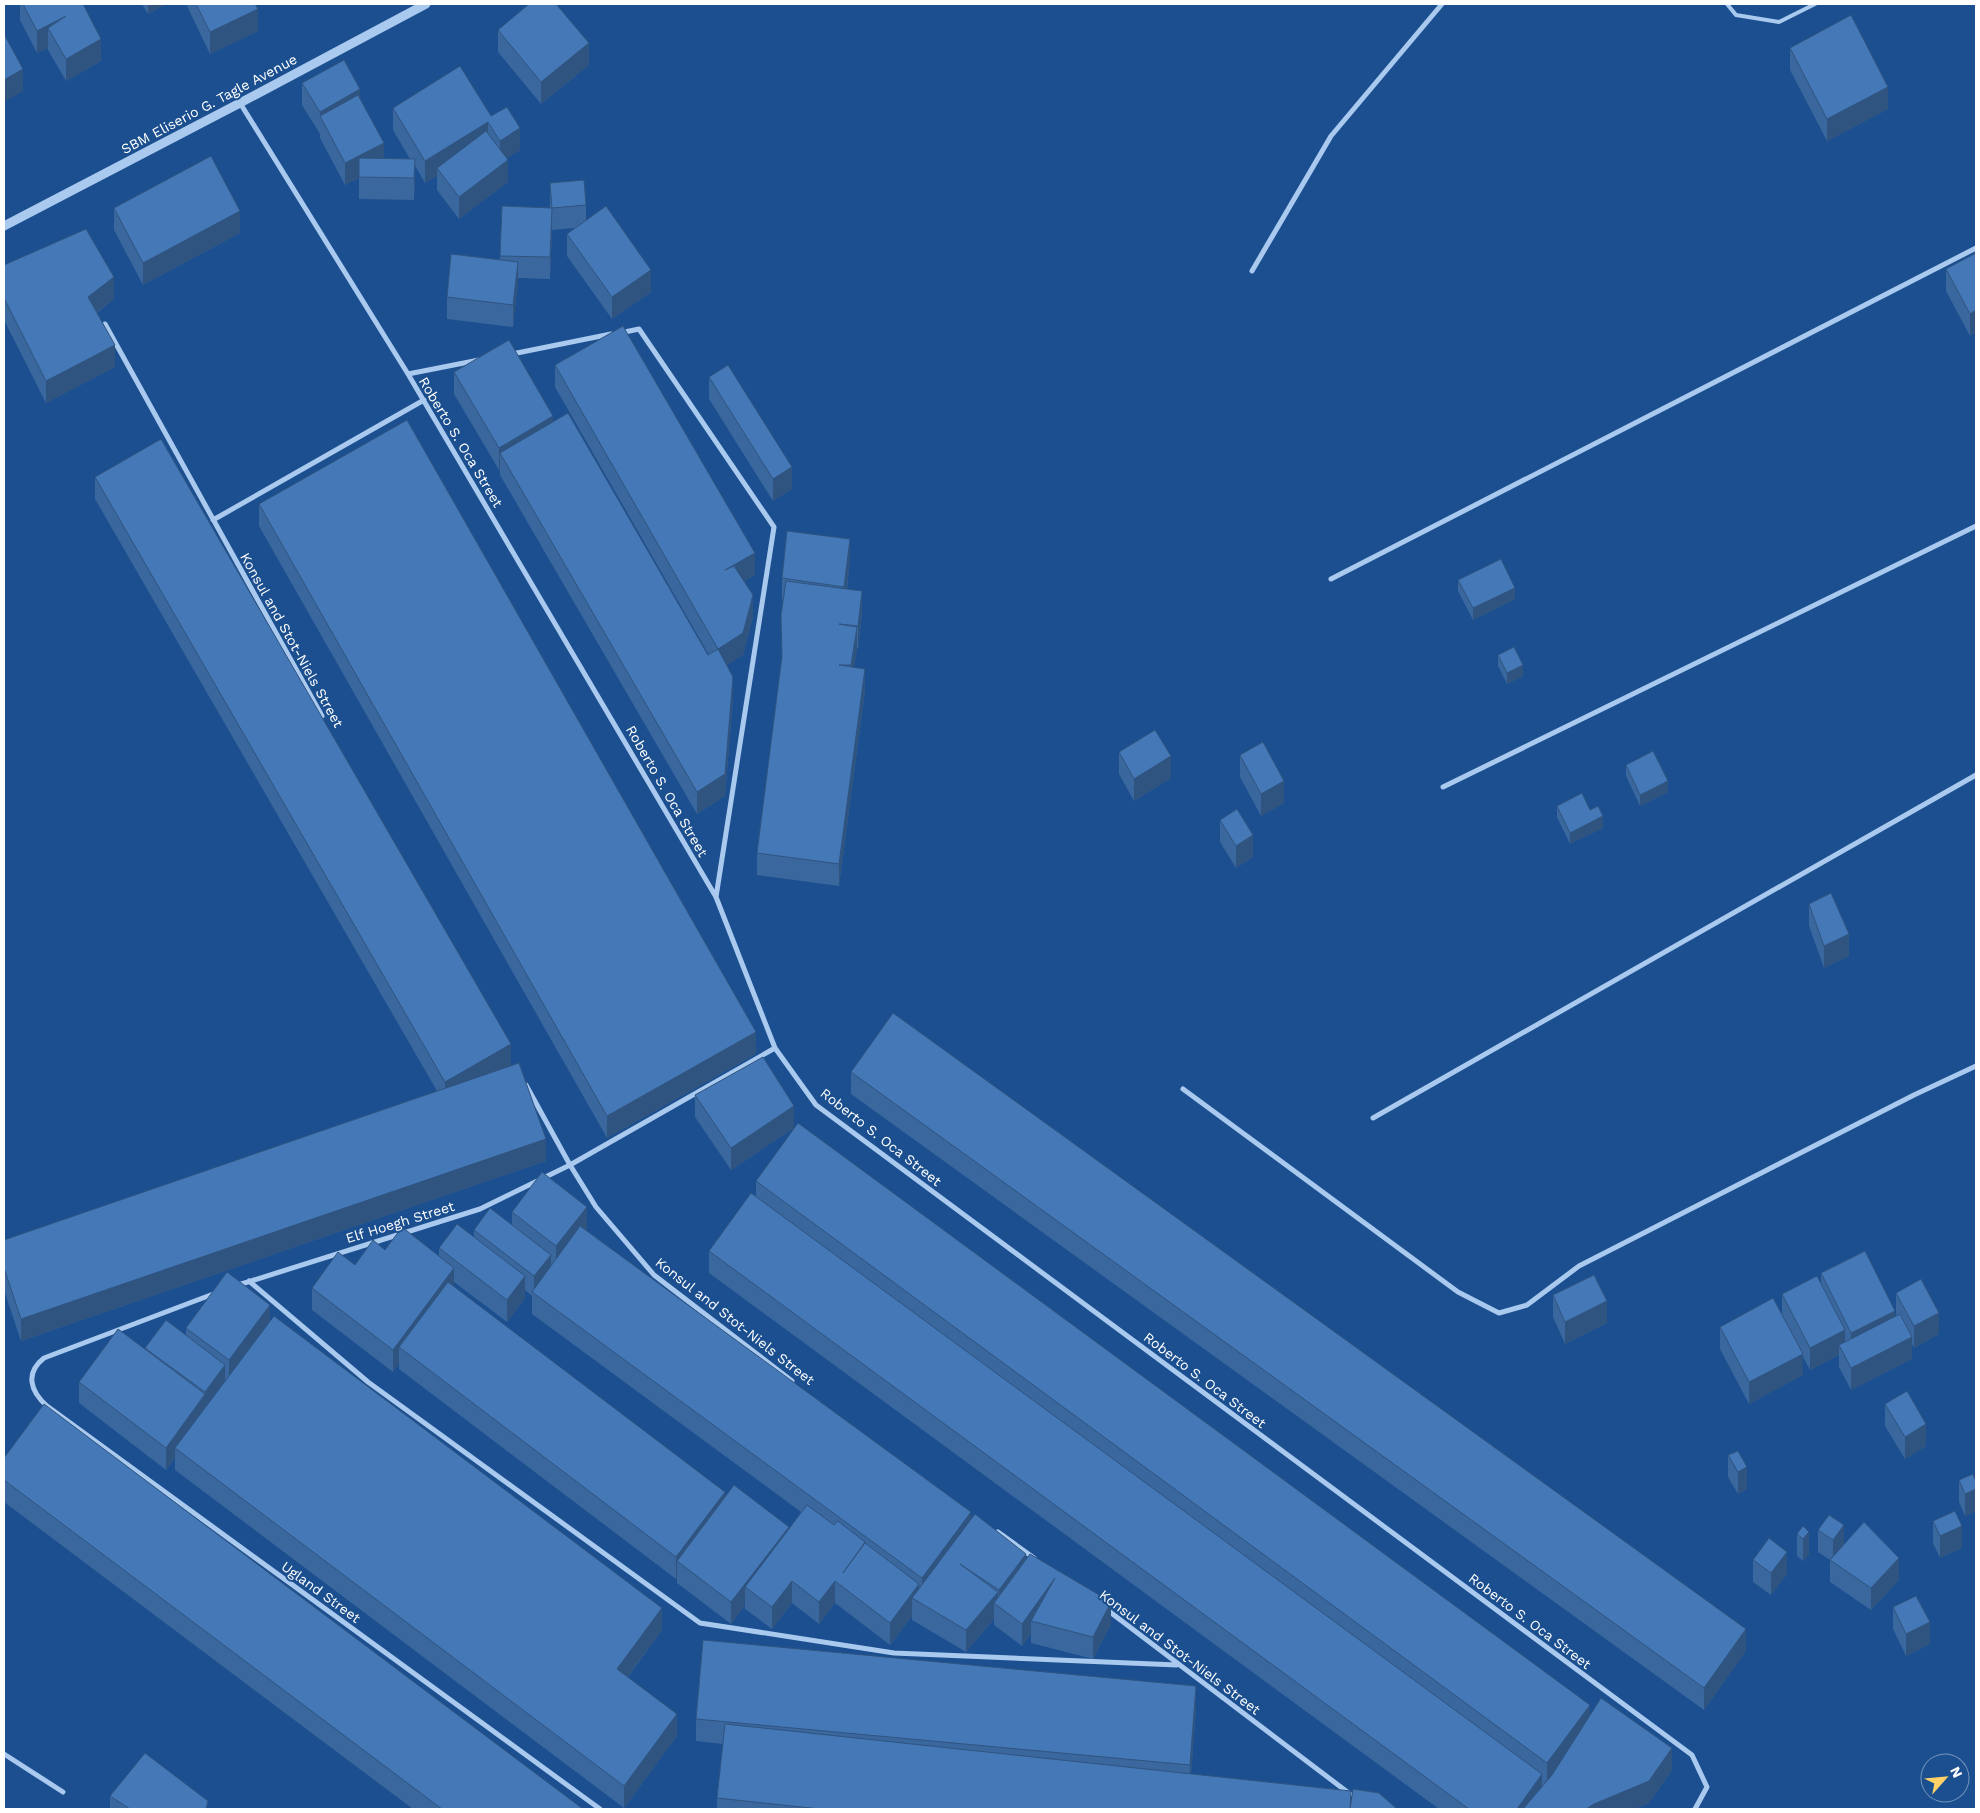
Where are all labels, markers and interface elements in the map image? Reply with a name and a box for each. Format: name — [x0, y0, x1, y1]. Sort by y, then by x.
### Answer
street label: SBM Eliserio G. Tagle Avenue — [118, 51, 300, 157]
street label: Roberto S. Oca Street — [416, 374, 506, 510]
street label: Konsul and Stot-Niels Street — [237, 550, 347, 730]
street label: Roberto S. Oca Street — [623, 722, 711, 860]
street label: Roberto S. Oca Street — [817, 1085, 945, 1189]
street label: Elf Hoegh Street — [344, 1198, 456, 1246]
street label: Konsul and Stot-Niels Street — [652, 1254, 818, 1388]
street label: Roberto S. Oca Street — [1141, 1329, 1269, 1431]
street label: Ugland Street — [278, 1558, 364, 1626]
street label: Roberto S. Oca Street — [1466, 1570, 1594, 1672]
street label: Konsul and Stot-Niels Street — [1097, 1586, 1264, 1718]
north arrow — [1920, 1753, 1970, 1803]
text: N — [1947, 1764, 1966, 1780]

